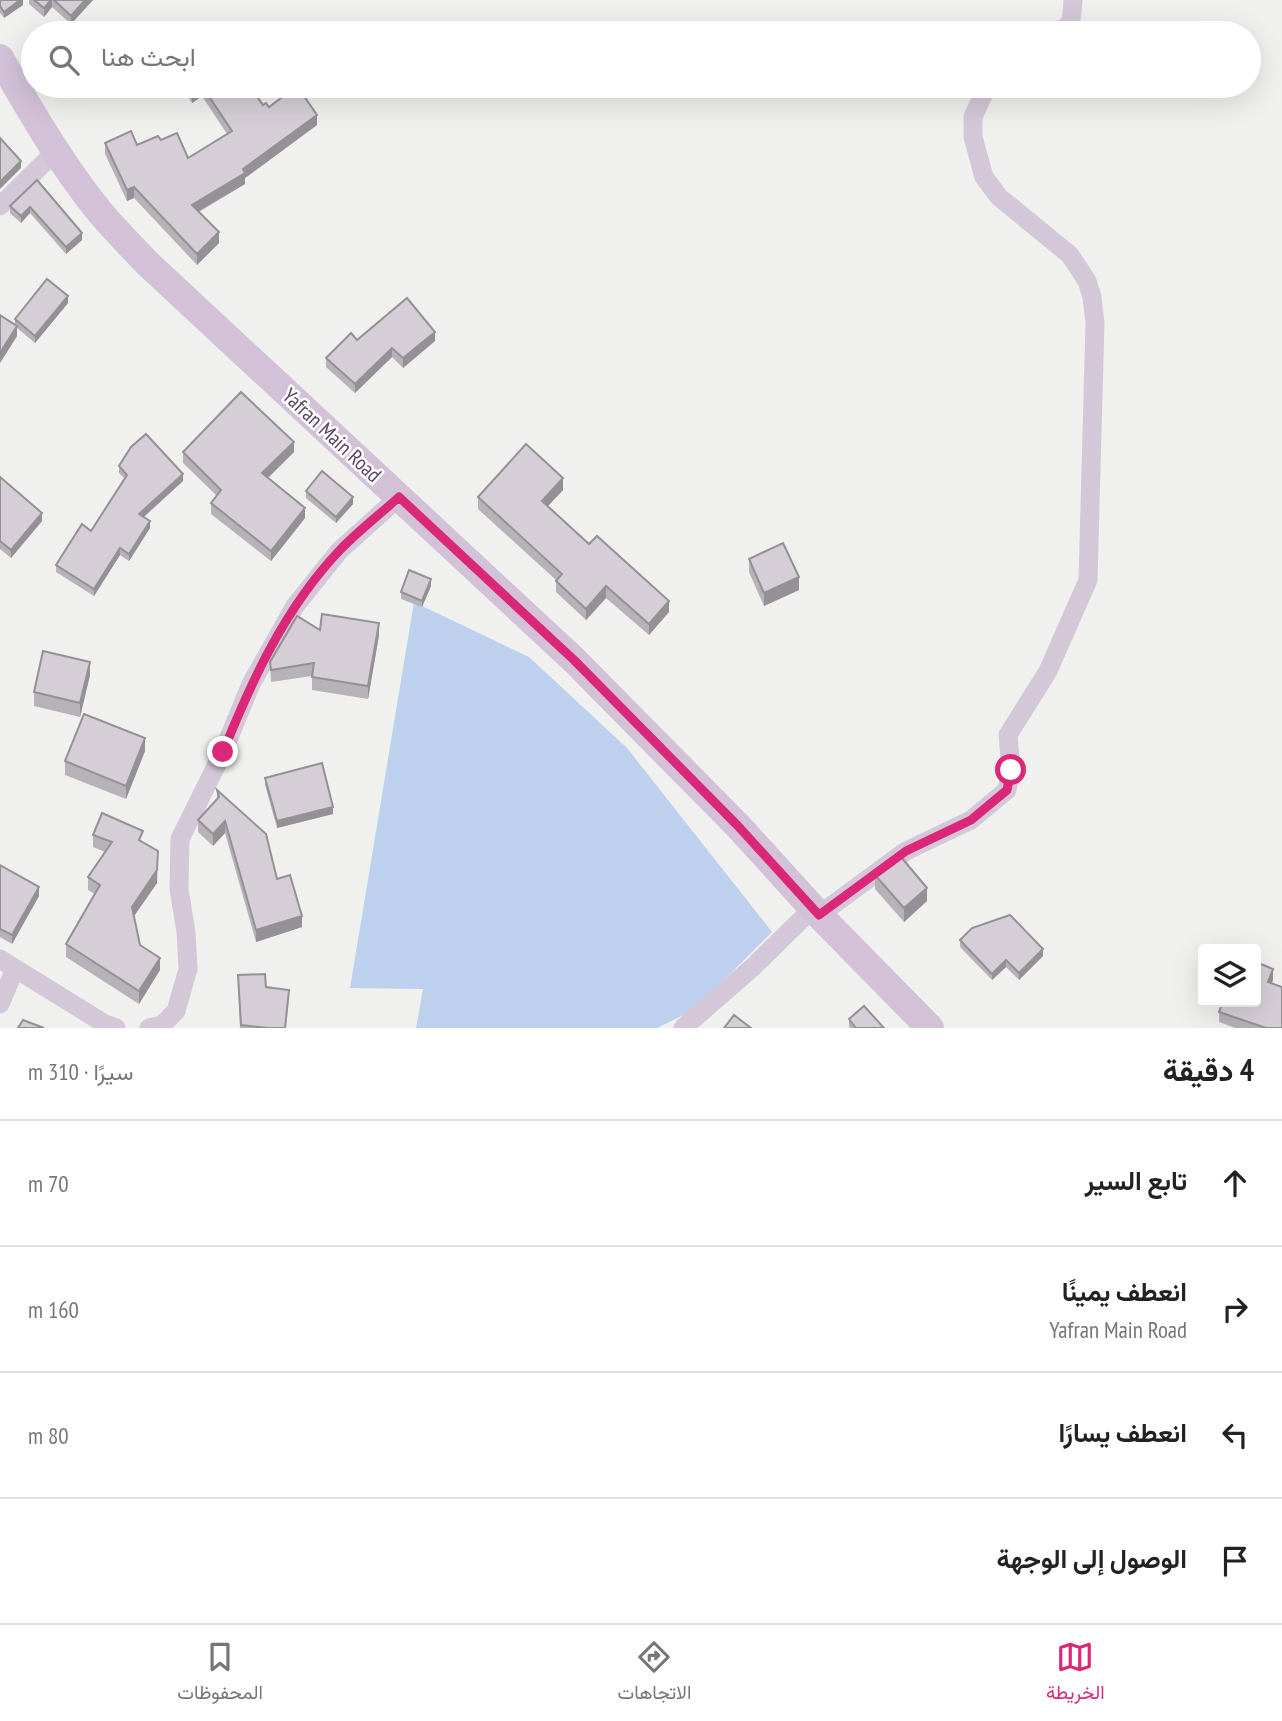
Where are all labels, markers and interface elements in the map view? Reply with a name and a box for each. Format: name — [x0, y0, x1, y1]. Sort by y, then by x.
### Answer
search box — [21, 21, 1261, 98]
text: ابحث هنا — [101, 40, 196, 73]
icon: search — [45, 41, 83, 79]
street label: Yafran Main Road — [277, 382, 387, 488]
route end — [207, 736, 238, 767]
route start — [995, 754, 1026, 785]
map controls — [1198, 944, 1261, 1007]
button: layers — [1198, 944, 1261, 1007]
text: 4 دقيقة — [1163, 1050, 1254, 1089]
text: سيرًا · 310 m — [28, 1057, 134, 1086]
text: تابع السير — [1085, 1164, 1187, 1197]
icon: ahead — [1216, 1164, 1254, 1202]
text: 70 m — [28, 1169, 69, 1198]
text: انعطف يمينًا — [1062, 1275, 1187, 1308]
icon: right — [1216, 1290, 1254, 1328]
text: 160 m — [28, 1295, 79, 1324]
text: Yafran Main Road — [1049, 1315, 1187, 1344]
text: انعطف يسارًا — [1059, 1416, 1187, 1449]
icon: left — [1216, 1416, 1254, 1454]
text: 80 m — [28, 1421, 69, 1450]
text: الوصول إلى الوجهة — [997, 1542, 1187, 1575]
icon: arrive — [1216, 1542, 1254, 1580]
tab: المحفوظات — [177, 1638, 263, 1709]
tab: الاتجاهات — [618, 1638, 691, 1709]
tab: الخريطة — [1046, 1638, 1105, 1709]

